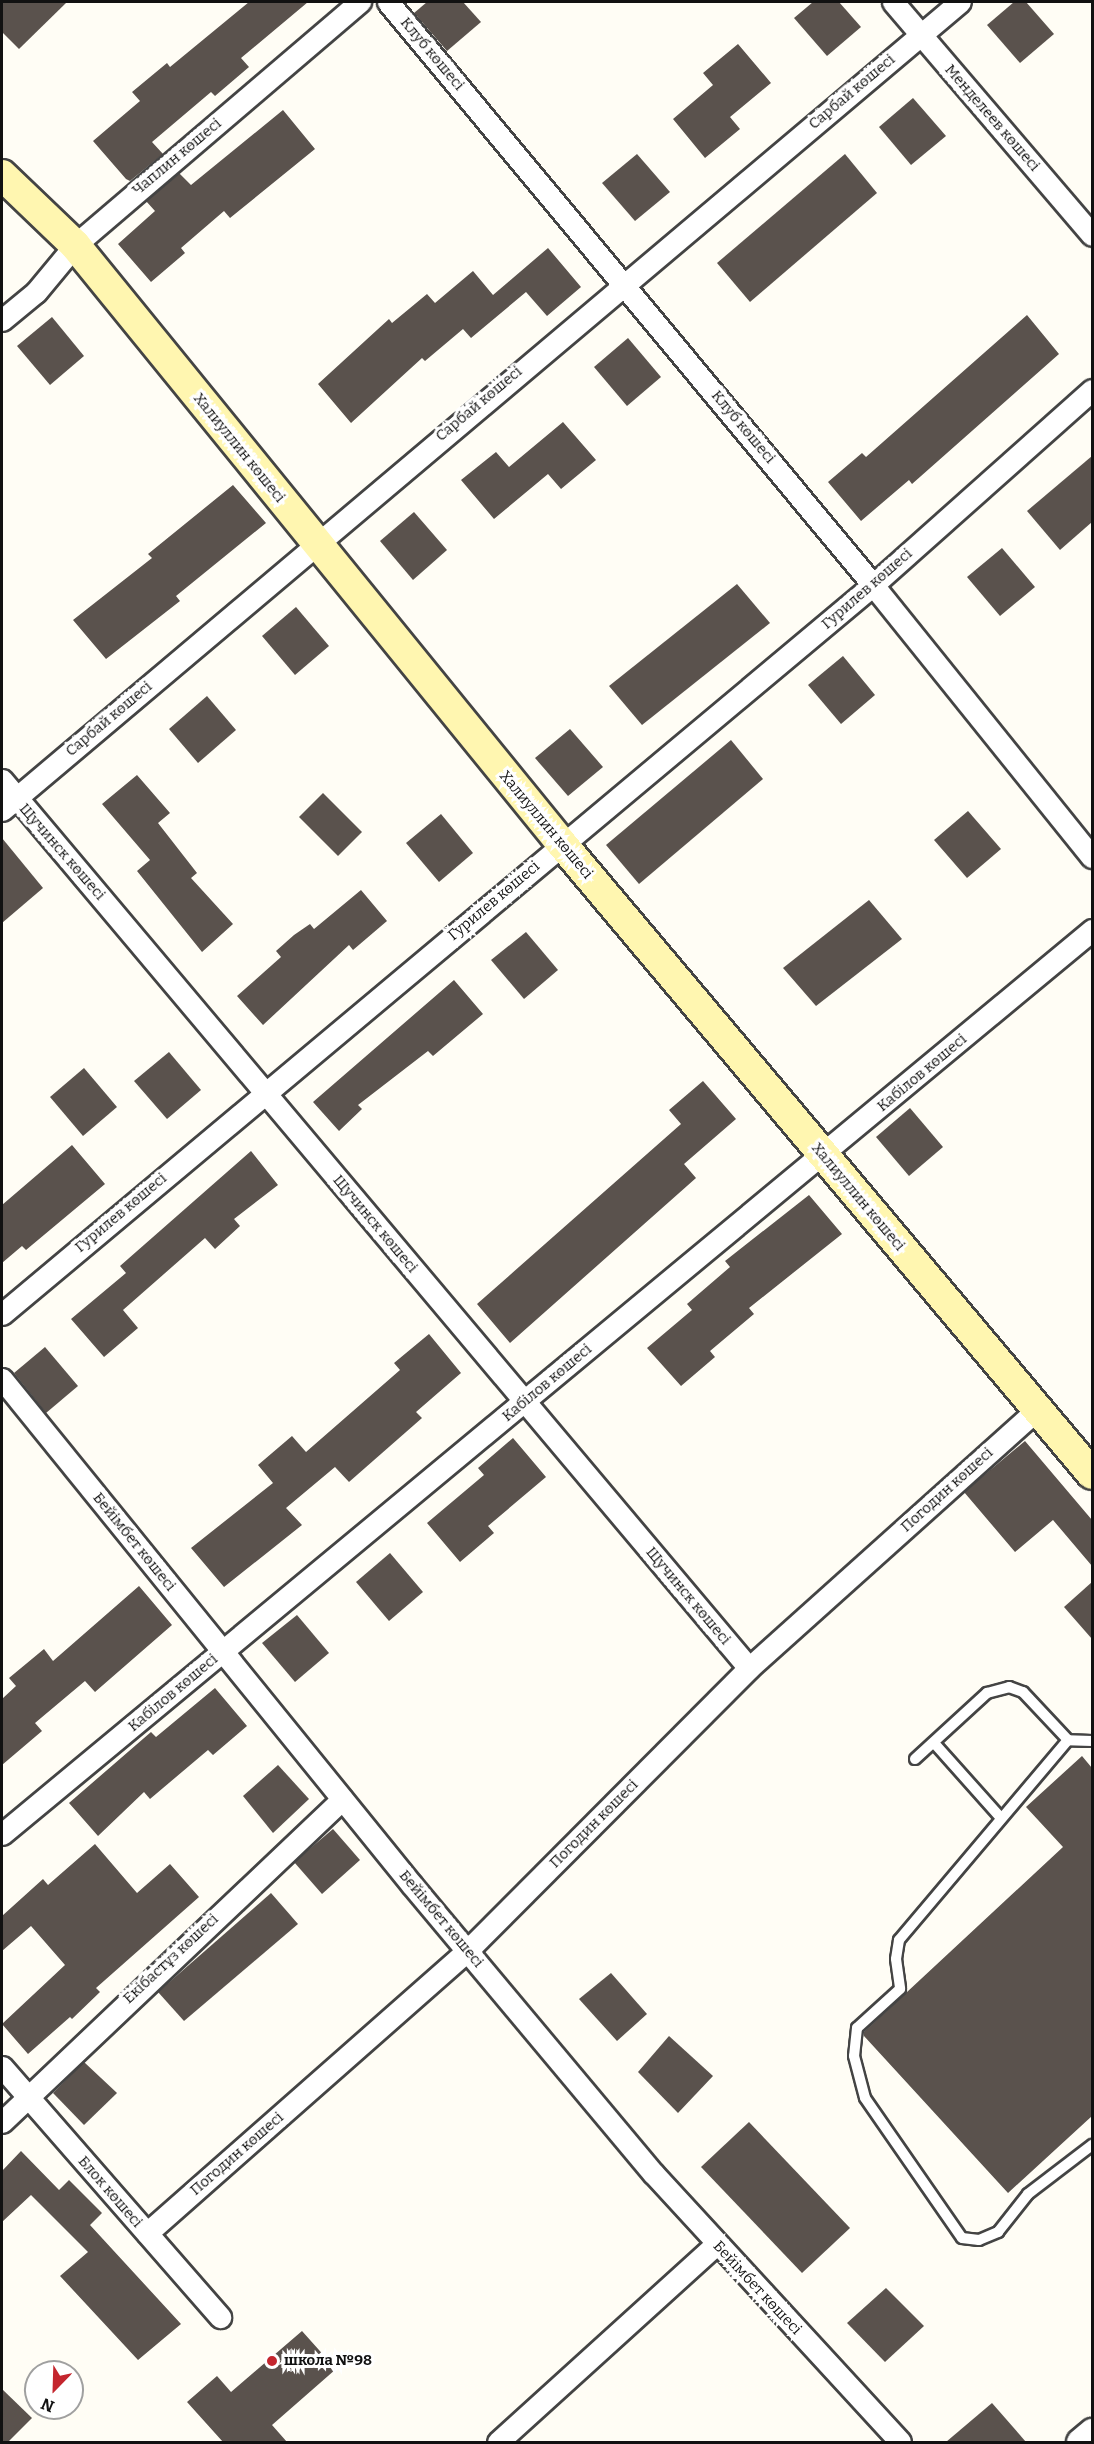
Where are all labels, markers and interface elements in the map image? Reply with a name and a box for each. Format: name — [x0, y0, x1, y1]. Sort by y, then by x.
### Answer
street label: Клуб көшесі — [396, 14, 468, 94]
street label: Сарбай көшесі — [805, 51, 899, 133]
street label: Менделеев көшесі — [941, 61, 1043, 175]
street label: Чаплин көшесі — [129, 115, 225, 199]
street label: Сарбай көшесі — [432, 363, 526, 445]
street label: Клуб көшесі — [707, 387, 779, 467]
street label: Халиуллин көшесі — [189, 390, 289, 506]
street label: Гурилев көшесі — [818, 545, 916, 633]
street label: Сарбай көшесі — [62, 678, 156, 760]
street label: Халиуллин көшесі — [496, 767, 596, 883]
street label: Щучинск көшесі — [15, 800, 109, 904]
street label: Гурилев көшесі — [445, 857, 543, 945]
street label: Кабілов көшесі — [874, 1030, 970, 1116]
street label: Халиуллин көшесі — [808, 1139, 908, 1255]
street label: Гурилев көшесі — [72, 1169, 170, 1257]
street label: Щучинск көшесі — [329, 1171, 421, 1277]
street label: Кабілов көшесі — [499, 1340, 595, 1426]
street label: Погодин көшесі — [897, 1444, 997, 1536]
street label: Бейімбет көшесі — [89, 1489, 179, 1595]
street label: Щучинск көшесі — [642, 1543, 734, 1649]
street label: Кабілов көшесі — [125, 1650, 221, 1736]
street label: Погодин көшесі — [546, 1776, 642, 1872]
street label: Бейімбет көшесі — [395, 1867, 487, 1971]
street label: Екібастұз көшесі — [120, 1910, 222, 2008]
street label: Погодин көшесі — [187, 2109, 287, 2199]
street label: Блок көшесі — [74, 2153, 146, 2231]
street label: Бейімбет көшесі — [709, 2237, 805, 2339]
place label: школа №98 — [284, 2352, 372, 2370]
marker: школа №98 — [265, 2354, 279, 2368]
north arrow — [24, 2360, 84, 2420]
text: N — [38, 2394, 57, 2416]

